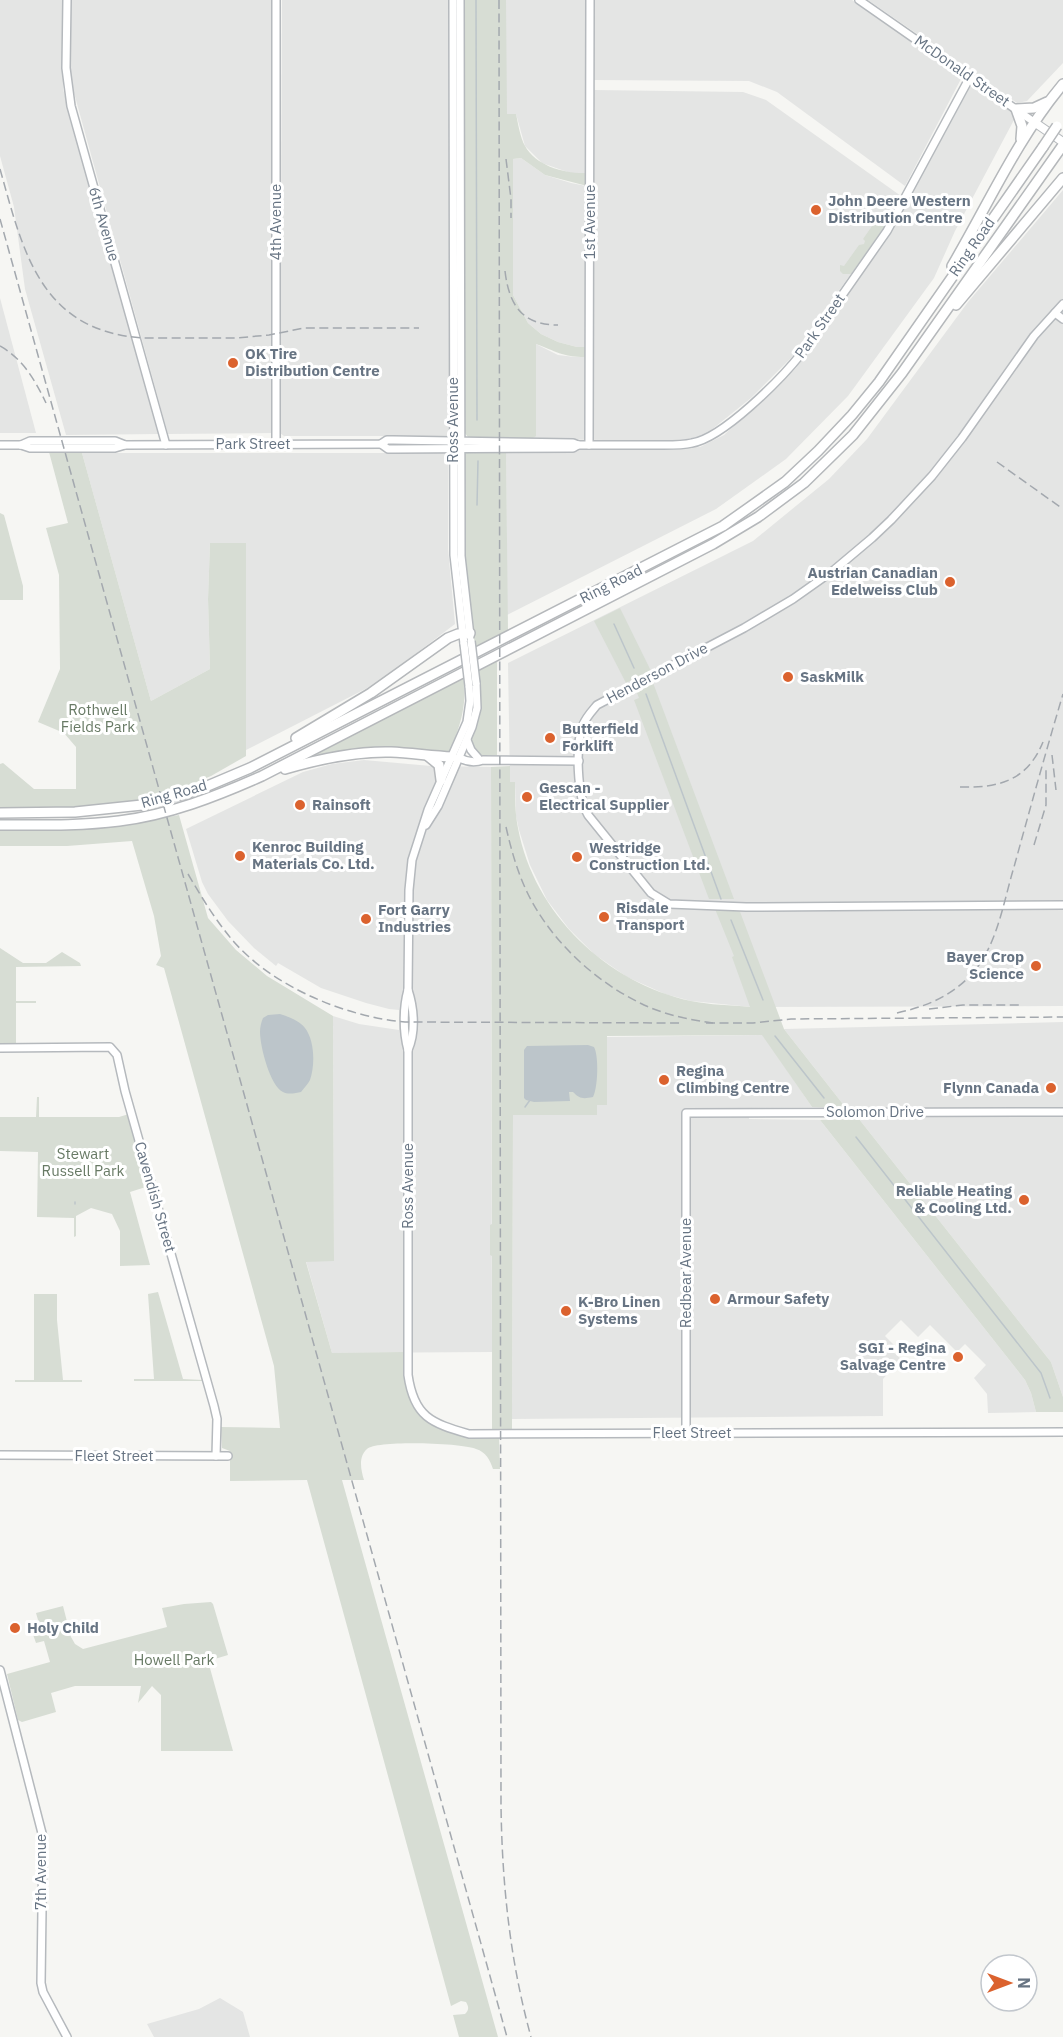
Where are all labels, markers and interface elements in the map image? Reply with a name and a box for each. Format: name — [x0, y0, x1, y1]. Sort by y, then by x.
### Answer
street label: McDonald Street — [911, 31, 1014, 111]
street label: 4th Avenue — [266, 184, 285, 260]
street label: 1st Avenue — [580, 184, 599, 260]
street label: 6th Avenue — [85, 185, 124, 263]
place label: John Deere Western Distribution Centre — [828, 191, 971, 227]
marker: John Deere Western Distribution Centre — [809, 203, 823, 217]
street label: Ring Road — [944, 213, 999, 280]
street label: Park Street — [790, 290, 849, 362]
place label: OK Tire Distribution Centre — [245, 344, 380, 380]
marker: OK Tire Distribution Centre — [226, 356, 240, 370]
street label: Ross Avenue — [443, 377, 462, 463]
street label: Park Street — [215, 434, 291, 453]
street label: Ring Road — [576, 560, 645, 607]
place label: Austrian Canadian Edelweiss Club — [808, 563, 938, 599]
marker: Austrian Canadian Edelweiss Club — [943, 575, 957, 589]
street label: Henderson Drive — [603, 638, 711, 707]
place label: SaskMilk — [800, 667, 864, 686]
marker: SaskMilk — [781, 670, 795, 684]
park label: Rothwell Fields Park — [61, 700, 135, 736]
place label: Butterfield Forklift — [562, 719, 639, 755]
marker: Butterfield Forklift — [543, 731, 557, 745]
street label: Ring Road — [139, 775, 209, 812]
place label: Gescan - Electrical Supplier — [539, 778, 669, 814]
marker: Gescan - Electrical Supplier — [520, 790, 534, 804]
place label: Rainsoft — [312, 795, 371, 814]
marker: Rainsoft — [293, 798, 307, 812]
place label: Kenroc Building Materials Co. Ltd. — [252, 837, 375, 873]
place label: Westridge Construction Ltd. — [589, 838, 710, 874]
marker: Kenroc Building Materials Co. Ltd. — [233, 849, 247, 863]
marker: Westridge Construction Ltd. — [570, 850, 584, 864]
place label: Risdale Transport — [616, 898, 685, 934]
place label: Fort Garry Industries — [378, 900, 451, 936]
marker: Risdale Transport — [597, 910, 611, 924]
marker: Fort Garry Industries — [359, 912, 373, 926]
place label: Bayer Crop Science — [946, 947, 1024, 983]
marker: Bayer Crop Science — [1029, 959, 1043, 973]
place label: Regina Climbing Centre — [676, 1061, 789, 1097]
marker: Regina Climbing Centre — [657, 1073, 671, 1087]
place label: Flynn Canada — [943, 1078, 1039, 1097]
marker: Flynn Canada — [1044, 1081, 1058, 1095]
street label: Solomon Drive — [826, 1102, 924, 1121]
street label: Cavendish Street — [131, 1139, 180, 1254]
street label: Ross Avenue — [398, 1143, 417, 1229]
park label: Stewart Russell Park — [42, 1144, 125, 1180]
place label: Reliable Heating & Cooling Ltd. — [896, 1181, 1013, 1217]
marker: Reliable Heating & Cooling Ltd. — [1017, 1193, 1031, 1207]
street label: Redbear Avenue — [676, 1218, 695, 1328]
place label: Armour Safety — [727, 1289, 829, 1308]
place label: K-Bro Linen Systems — [578, 1292, 660, 1328]
marker: Armour Safety — [708, 1292, 722, 1306]
marker: K-Bro Linen Systems — [559, 1304, 573, 1318]
place label: SGI - Regina Salvage Centre — [840, 1338, 946, 1374]
marker: SGI - Regina Salvage Centre — [951, 1350, 965, 1364]
street label: Fleet Street — [653, 1423, 731, 1442]
street label: Fleet Street — [75, 1446, 153, 1465]
place label: Holy Child — [27, 1618, 99, 1637]
marker: Holy Child — [8, 1621, 22, 1635]
park label: Howell Park — [134, 1650, 214, 1669]
street label: 7th Avenue — [31, 1834, 50, 1910]
north arrow — [979, 1953, 1039, 2013]
text: N — [1014, 1977, 1034, 1989]

